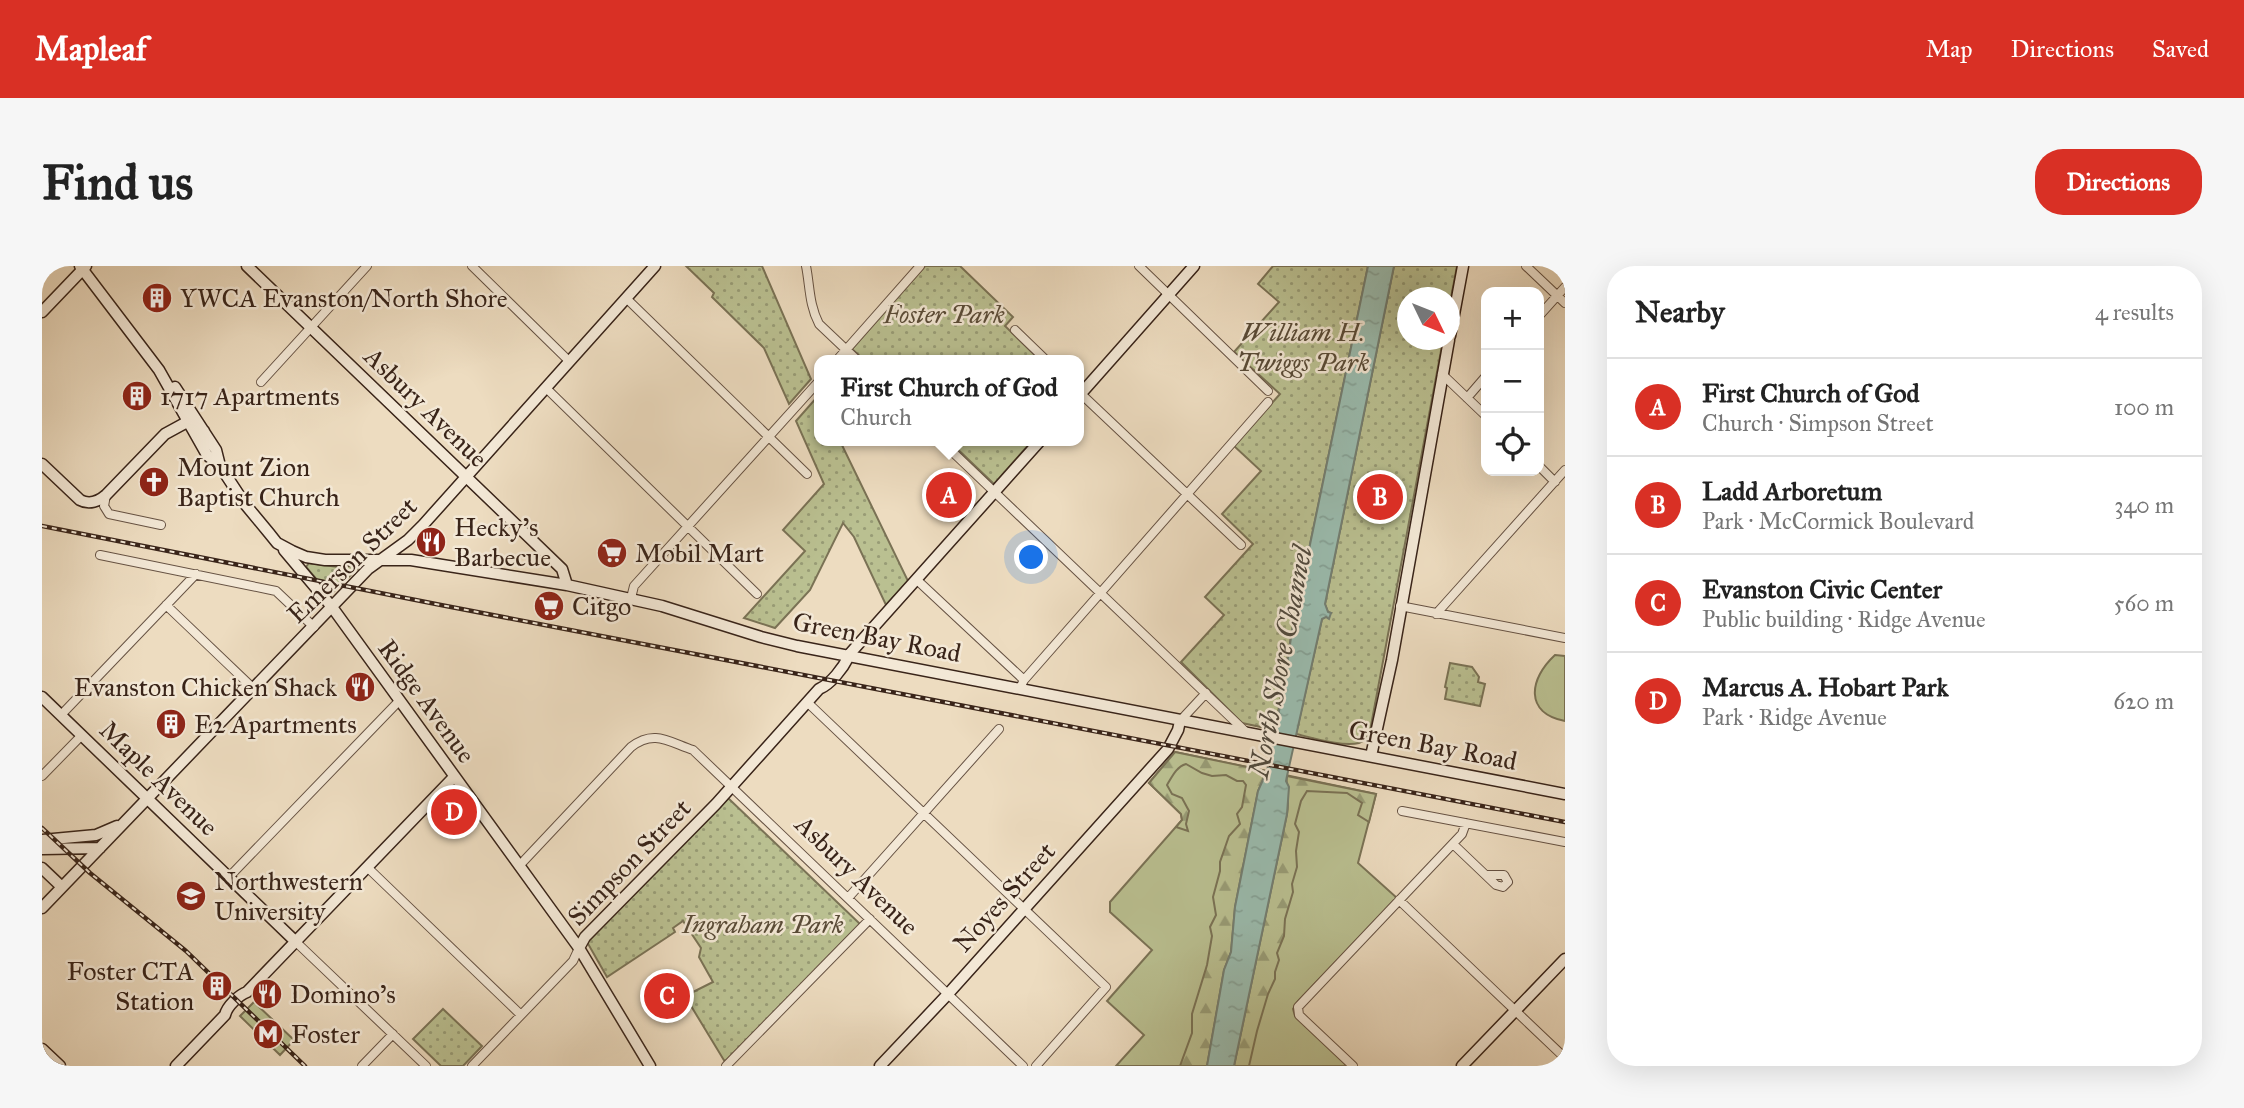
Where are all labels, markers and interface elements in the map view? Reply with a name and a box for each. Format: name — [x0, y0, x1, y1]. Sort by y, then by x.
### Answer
text: Mapleaf — [35, 29, 147, 69]
text: Map — [1926, 34, 1973, 64]
text: Directions — [2011, 34, 2114, 64]
text: Saved — [2152, 34, 2209, 64]
button: Directions — [2035, 149, 2202, 215]
text: Find us — [42, 153, 193, 212]
building icon: YWCA Evanston/North Shore — [140, 281, 174, 315]
place label: YWCA Evanston/North Shore — [180, 282, 508, 314]
north arrow — [1397, 287, 1460, 350]
map controls — [1481, 287, 1544, 476]
button: + — [1481, 287, 1544, 350]
text: Nearby — [1635, 294, 1725, 330]
park label: Foster Park — [882, 298, 1005, 330]
text: 4 results — [2095, 298, 2174, 326]
park label: William H. Twiggs Park — [1237, 316, 1370, 378]
street label: Asbury Avenue — [357, 340, 494, 474]
button: − — [1481, 350, 1544, 413]
popup — [814, 355, 1084, 446]
text: First Church of God — [840, 371, 1058, 403]
text: First Church of God — [1702, 377, 1920, 409]
building icon: 1717 Apartments — [120, 379, 154, 413]
place label: 1717 Apartments — [160, 380, 340, 412]
text: A — [1650, 393, 1666, 421]
text: 100 m — [2114, 393, 2174, 421]
text: Church — [840, 403, 912, 431]
text: Church · Simpson Street — [1702, 409, 1934, 437]
button: locate — [1481, 413, 1544, 476]
place label: Mount Zion Baptist Church — [177, 451, 340, 513]
church icon: Mount Zion Baptist Church — [137, 465, 171, 499]
pin: A — [926, 469, 972, 521]
pin: B — [1357, 471, 1403, 523]
text: Ladd Arboretum — [1702, 475, 1882, 507]
street label: Emerson Street — [280, 490, 424, 630]
text: B — [1650, 491, 1666, 519]
text: 340 m — [2114, 491, 2174, 519]
text: Park · McCormick Boulevard — [1702, 507, 1974, 535]
place label: Hecky's Barbecue — [454, 511, 551, 573]
restaurant icon: Hecky's Barbecue — [414, 525, 448, 559]
supermarket icon: Mobil Mart — [595, 536, 629, 570]
place label: Mobil Mart — [635, 537, 764, 569]
your location — [1014, 540, 1048, 574]
water label: North Shore Channel — [1240, 541, 1321, 783]
text: Evanston Civic Center — [1702, 573, 1942, 605]
supermarket icon: Citgo — [532, 589, 566, 623]
text: C — [1650, 589, 1666, 617]
text: 560 m — [2114, 589, 2174, 617]
place label: Citgo — [572, 590, 631, 622]
street label: Green Bay Road — [790, 605, 964, 669]
text: Public building · Ridge Avenue — [1702, 605, 1986, 633]
street label: Ridge Avenue — [371, 633, 483, 769]
restaurant icon: Evanston Chicken Shack — [343, 670, 377, 704]
place label: Evanston Chicken Shack — [74, 671, 338, 703]
text: Marcus A. Hobart Park — [1702, 671, 1948, 703]
text: D — [1649, 687, 1667, 715]
text: 620 m — [2113, 687, 2174, 715]
text: Park · Ridge Avenue — [1702, 703, 1887, 731]
building icon: E2 Apartments — [154, 707, 188, 741]
place label: E2 Apartments — [194, 708, 357, 740]
street label: Green Bay Road — [1346, 713, 1520, 777]
street label: Maple Avenue — [93, 714, 225, 842]
pin: D — [431, 786, 477, 838]
street label: Simpson Street — [561, 792, 697, 932]
street label: Asbury Avenue — [788, 808, 925, 942]
street label: Noyes Street — [946, 835, 1062, 959]
place label: Northwestern University — [214, 865, 363, 927]
school or university icon: Northwestern University — [174, 879, 208, 913]
park label: Ingraham Park — [681, 908, 844, 940]
place label: Foster CTA Station — [67, 955, 194, 1017]
building icon: Foster CTA Station — [200, 969, 234, 1003]
pin: C — [644, 970, 690, 1022]
restaurant icon: Domino's — [250, 977, 284, 1011]
place label: Domino's — [290, 978, 396, 1010]
metro station icon: Foster — [251, 1017, 285, 1051]
place label: Foster — [291, 1018, 360, 1050]

